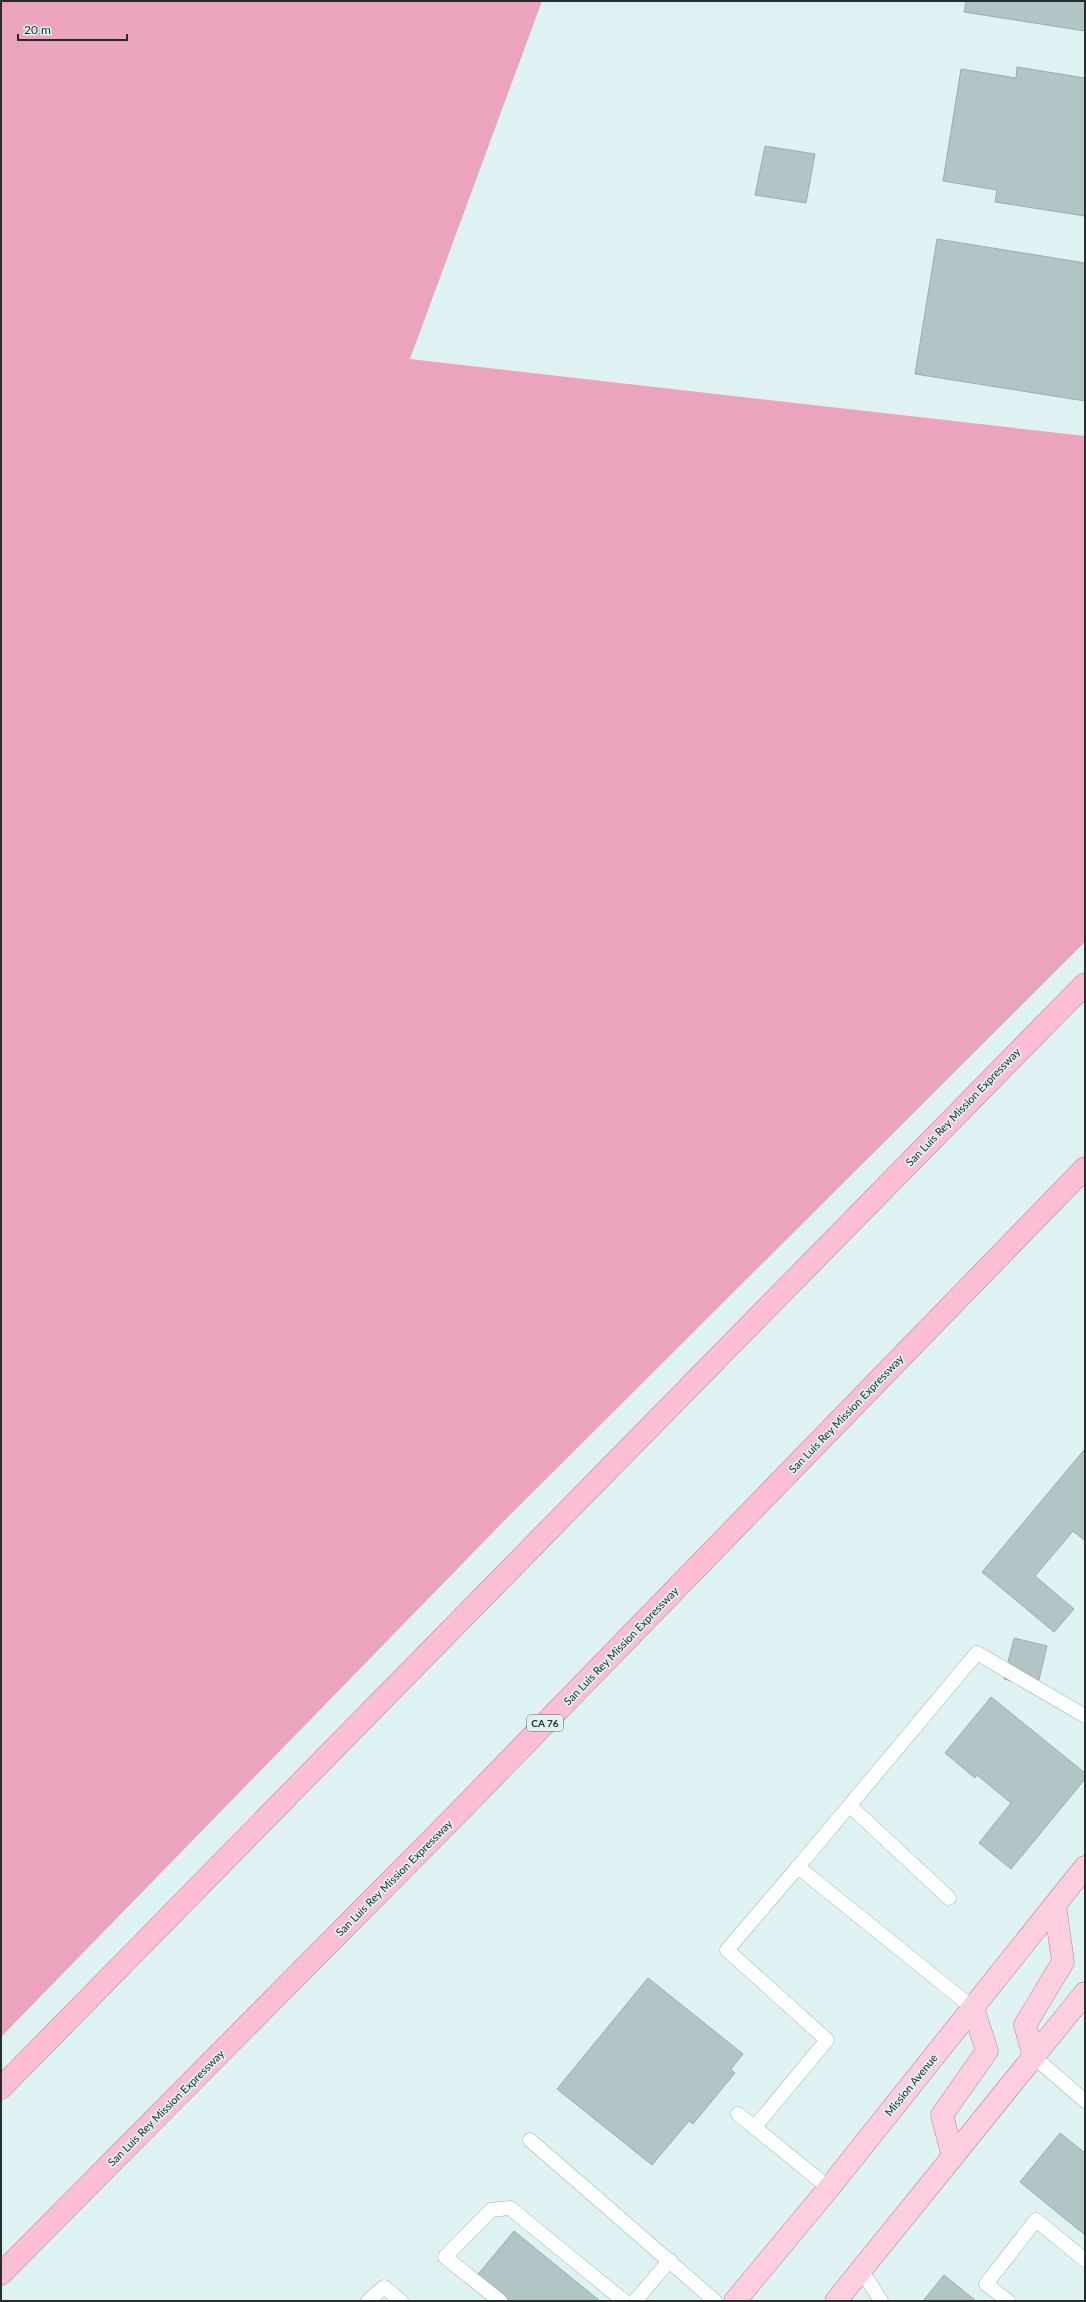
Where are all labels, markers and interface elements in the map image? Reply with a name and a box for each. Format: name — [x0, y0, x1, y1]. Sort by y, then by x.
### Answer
scale bar — [18, 16, 127, 42]
text: 20 m — [24, 22, 51, 37]
street label: San Luis Rey Mission Expressway — [903, 1045, 1023, 1168]
street label: San Luis Rey Mission Expressway — [786, 1352, 906, 1475]
street label: San Luis Rey Mission Expressway — [561, 1584, 681, 1707]
road number: CA 76 — [527, 1715, 563, 1731]
street label: San Luis Rey Mission Expressway — [333, 1817, 455, 1939]
street label: San Luis Rey Mission Expressway — [105, 2047, 227, 2169]
street label: Mission Avenue — [882, 2051, 940, 2118]

